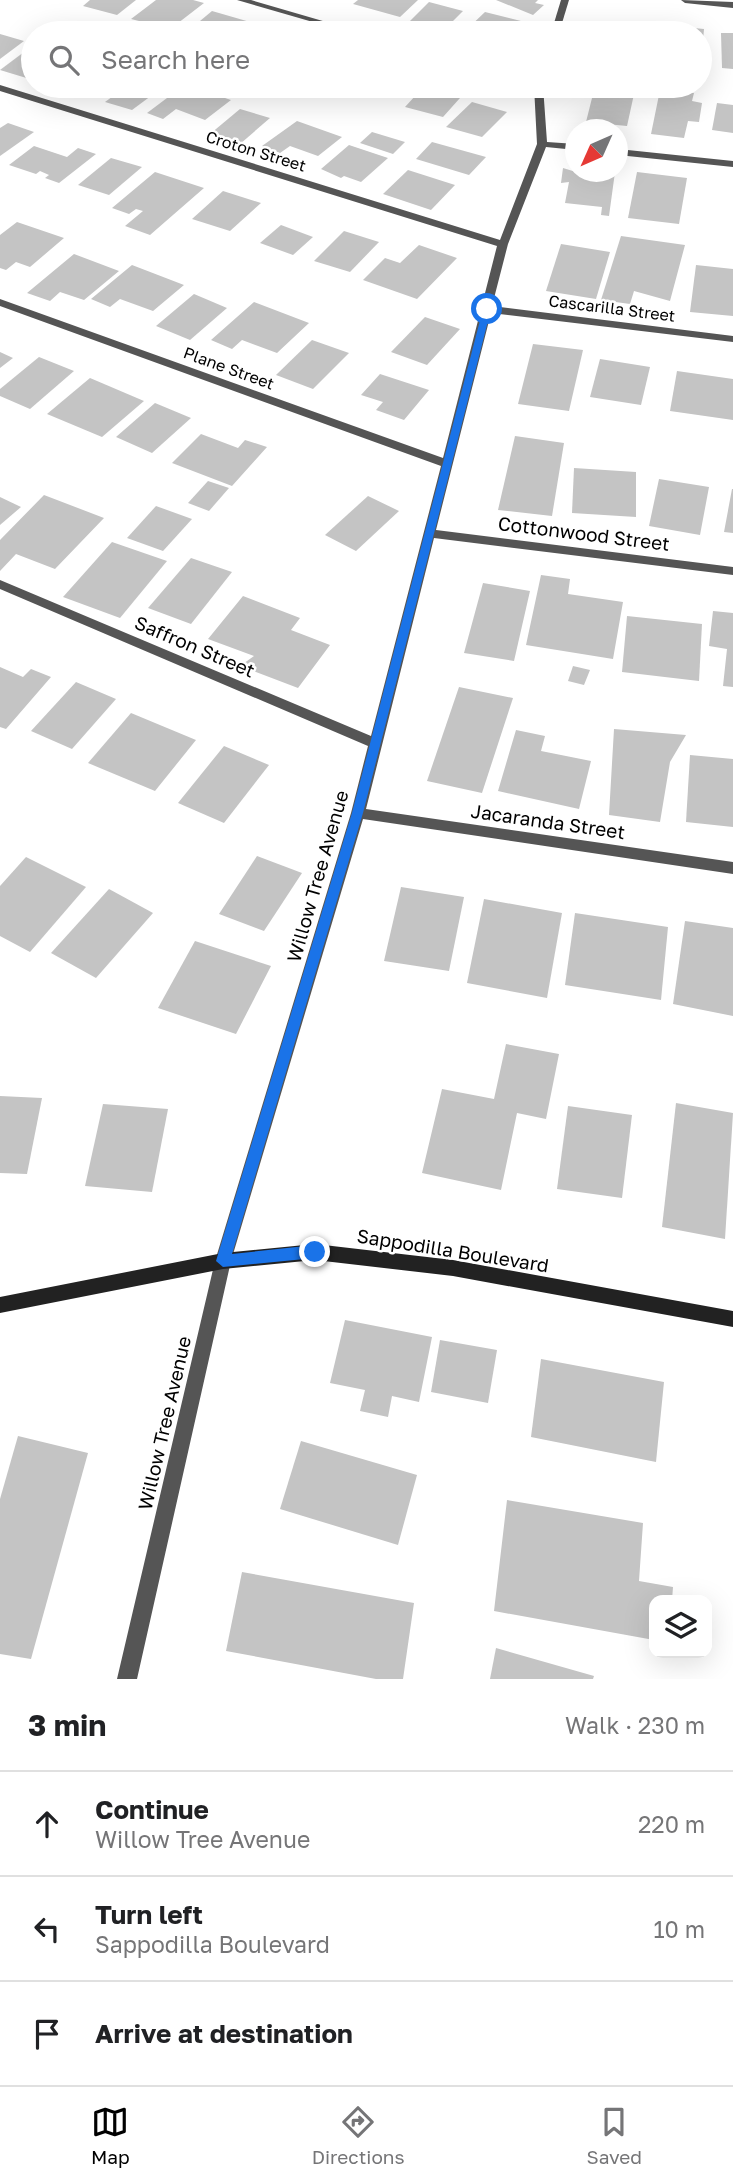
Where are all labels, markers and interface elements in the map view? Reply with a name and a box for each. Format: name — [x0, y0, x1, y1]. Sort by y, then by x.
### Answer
search box — [21, 21, 712, 98]
icon: search — [45, 41, 83, 79]
text: Search here — [101, 44, 250, 75]
north arrow — [565, 119, 628, 182]
street label: Croton Street — [203, 126, 309, 176]
street label: Cascarilla Street — [548, 290, 676, 326]
route start — [471, 293, 502, 324]
street label: Plane Street — [181, 342, 277, 394]
street label: Cottonwood Street — [497, 511, 671, 555]
street label: Saffron Street — [131, 610, 259, 682]
street label: Willow Tree Avenue — [281, 787, 353, 965]
street label: Jacaranda Street — [469, 799, 627, 843]
street label: Sappodilla Boulevard — [355, 1223, 551, 1277]
route end — [299, 1236, 330, 1267]
street label: Willow Tree Avenue — [133, 1334, 195, 1512]
map controls — [649, 1595, 712, 1658]
button: layers — [649, 1595, 712, 1658]
text: 3 min — [28, 1707, 106, 1743]
text: Walk · 230 m — [565, 1711, 705, 1739]
text: Continue — [95, 1794, 209, 1825]
icon: ahead — [28, 1805, 66, 1843]
text: 220 m — [638, 1810, 705, 1838]
text: Willow Tree Avenue — [95, 1825, 310, 1853]
text: Turn left — [95, 1899, 203, 1930]
icon: left — [28, 1910, 66, 1948]
text: 10 m — [653, 1915, 705, 1943]
text: Sappodilla Boulevard — [95, 1930, 330, 1958]
icon: arrive — [28, 2015, 66, 2053]
text: Arrive at destination — [95, 2018, 353, 2049]
tab: Map — [91, 2103, 130, 2168]
tab: Directions — [312, 2103, 405, 2168]
tab: Saved — [587, 2103, 642, 2168]

